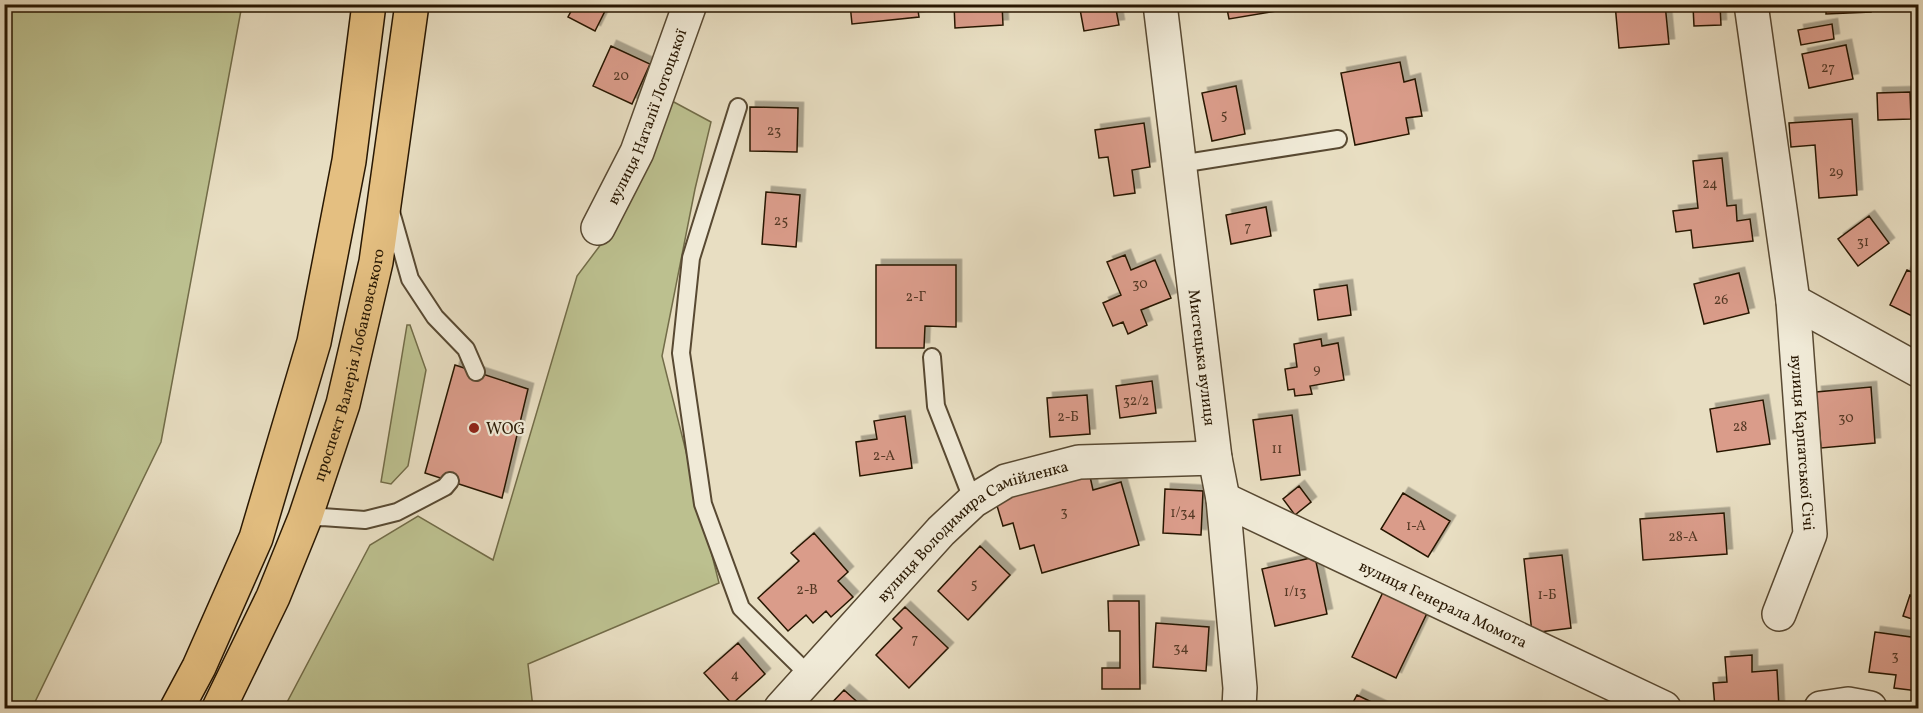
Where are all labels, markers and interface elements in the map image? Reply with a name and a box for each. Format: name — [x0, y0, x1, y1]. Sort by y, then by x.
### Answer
street label: вулиця Наталії Лотоцької — [603, 26, 693, 209]
house number: 27 — [1821, 59, 1835, 78]
house number: 20 — [613, 67, 629, 86]
house number: 5 — [1221, 106, 1227, 125]
house number: 23 — [767, 122, 781, 141]
house number: 29 — [1829, 163, 1843, 182]
house number: 24 — [1702, 175, 1718, 194]
house number: 25 — [774, 212, 788, 231]
house number: 7 — [1245, 218, 1252, 237]
house number: 31 — [1857, 233, 1869, 252]
street label: проспект Валерія Лобановського — [309, 248, 391, 485]
house number: 30 — [1132, 275, 1148, 294]
house number: 2-Г — [906, 288, 927, 307]
street label: Мистецька вулиця — [1182, 288, 1220, 427]
house number: 26 — [1714, 291, 1728, 310]
street label: вулиця Карпатської Січі — [1784, 354, 1819, 532]
house number: 9 — [1313, 360, 1321, 379]
house number: 32/2 — [1123, 392, 1149, 411]
house number: 2-Б — [1057, 408, 1079, 427]
house number: 30 — [1838, 409, 1854, 428]
house number: 28 — [1733, 418, 1747, 437]
place label: WOG — [486, 419, 525, 441]
marker: WOG — [467, 421, 481, 435]
house number: 11 — [1272, 440, 1282, 459]
house number: 2-А — [873, 447, 895, 466]
street label: вулиця Володимира Самійленка — [873, 456, 1071, 608]
house number: 3 — [1060, 503, 1068, 522]
house number: 1/34 — [1170, 504, 1196, 523]
house number: 1-А — [1406, 517, 1426, 536]
house number: 28-А — [1668, 528, 1698, 547]
street label: вулиця Генерала Момота — [1355, 556, 1530, 655]
house number: 5 — [971, 575, 977, 594]
house number: 2-В — [796, 581, 818, 600]
house number: 1/13 — [1284, 583, 1306, 602]
house number: 1-Б — [1537, 586, 1557, 605]
house number: 7 — [912, 630, 919, 649]
house number: 34 — [1173, 639, 1189, 658]
house number: 3 — [1891, 647, 1899, 666]
house number: 4 — [731, 666, 739, 685]

